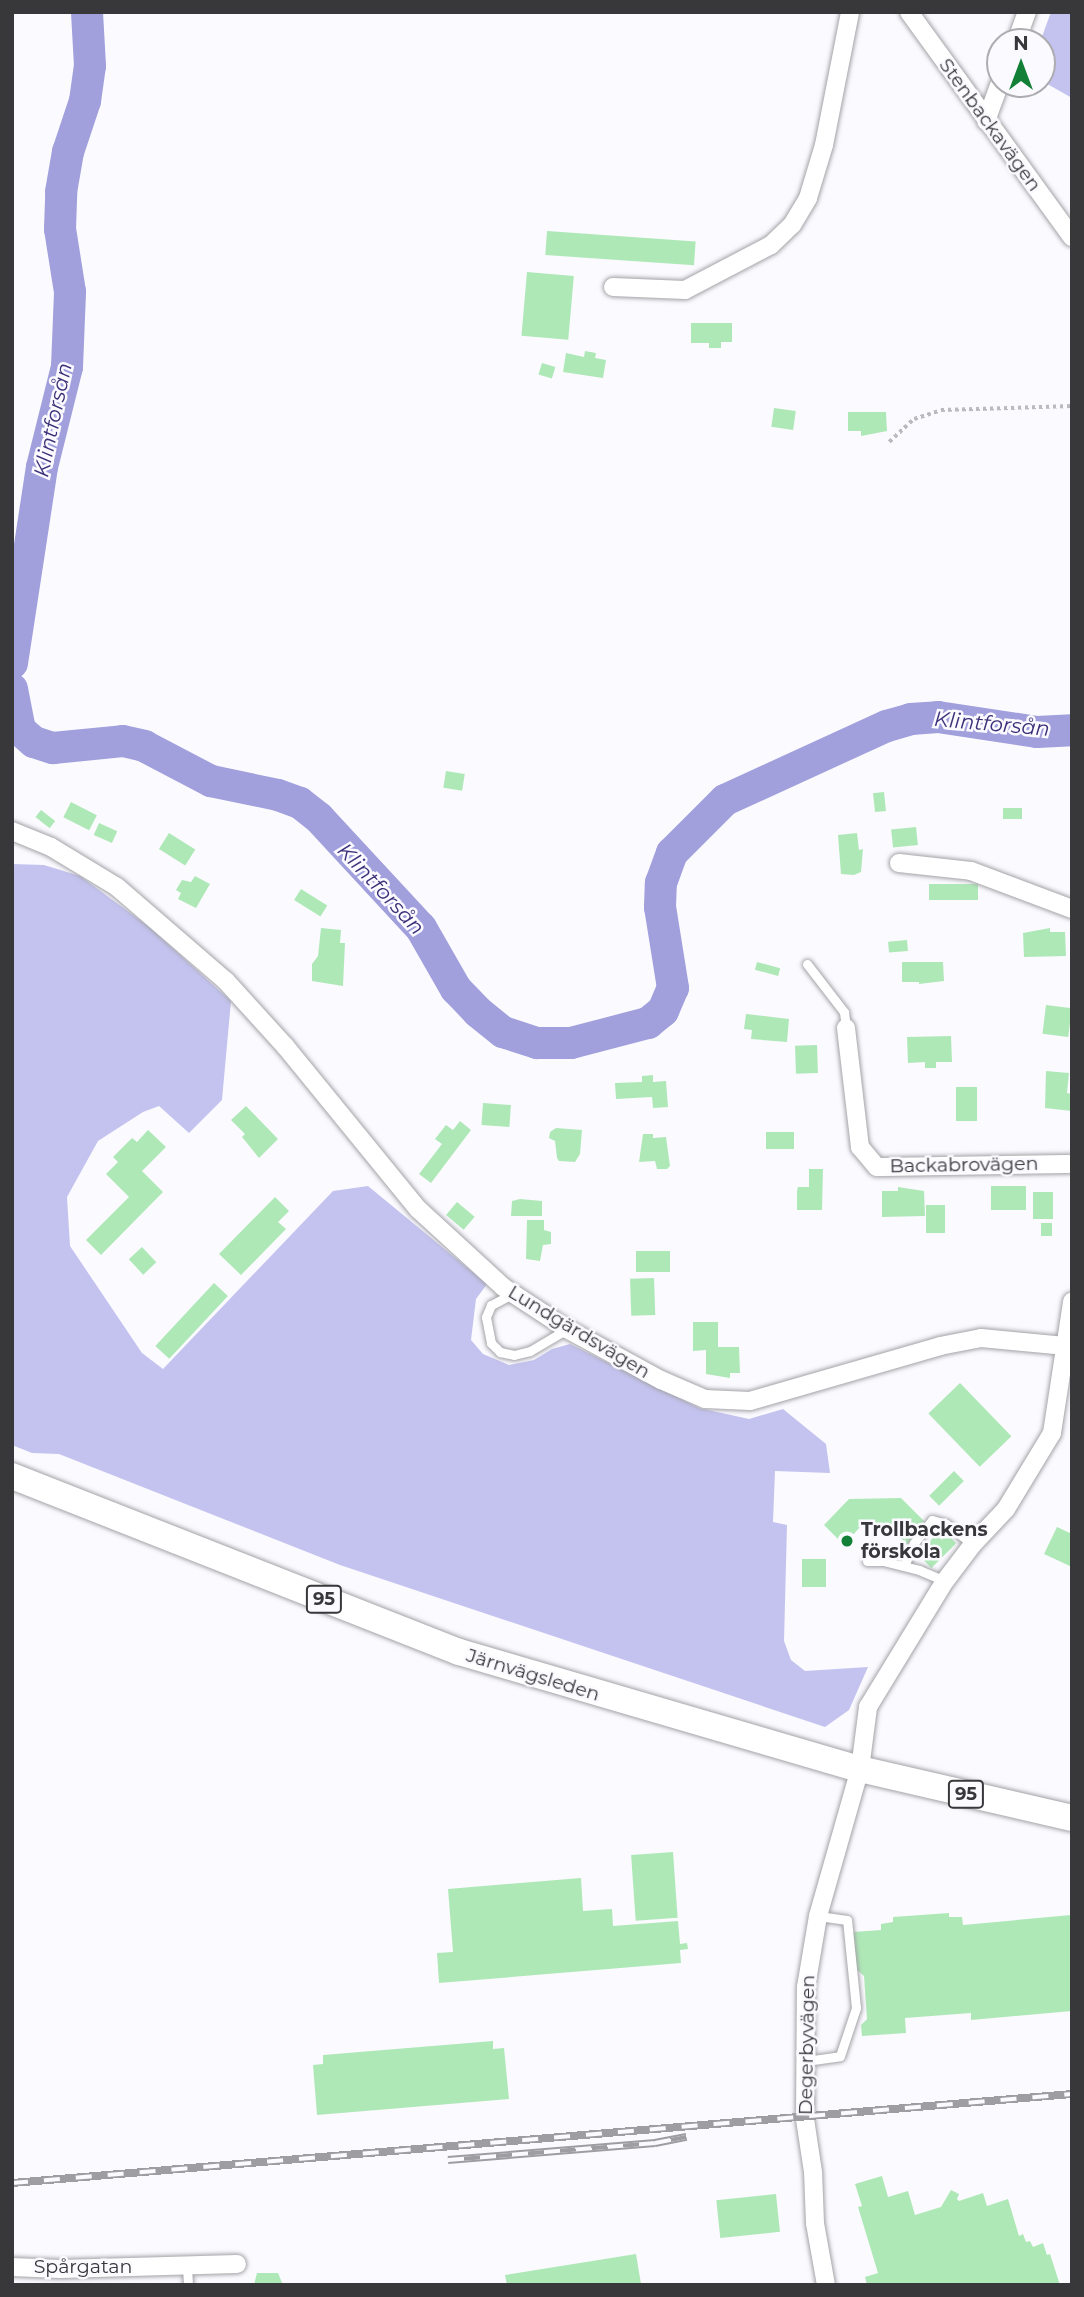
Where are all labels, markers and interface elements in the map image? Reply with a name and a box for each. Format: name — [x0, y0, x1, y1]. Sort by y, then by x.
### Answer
north arrow — [986, 28, 1056, 98]
text: N — [1013, 32, 1029, 55]
street label: Stenbackavägen — [934, 54, 1046, 196]
water label: Klintforsån — [29, 361, 77, 479]
water label: Klintforsån — [933, 706, 1051, 742]
water label: Klintforsån — [332, 838, 430, 940]
street label: Backabrovägen — [889, 1152, 1039, 1178]
street label: Lundgärdsvägen — [504, 1281, 654, 1383]
place label: Trollbackens förskola — [861, 1519, 988, 1563]
marker: Trollbackens förskola — [839, 1533, 855, 1549]
road number: 95 — [305, 1584, 343, 1614]
street label: Järnvägsleden — [464, 1644, 602, 1706]
road number: 95 — [947, 1779, 985, 1808]
street label: Degerbyvägen — [794, 1975, 820, 2115]
street label: Spårgatan — [34, 2256, 132, 2278]

